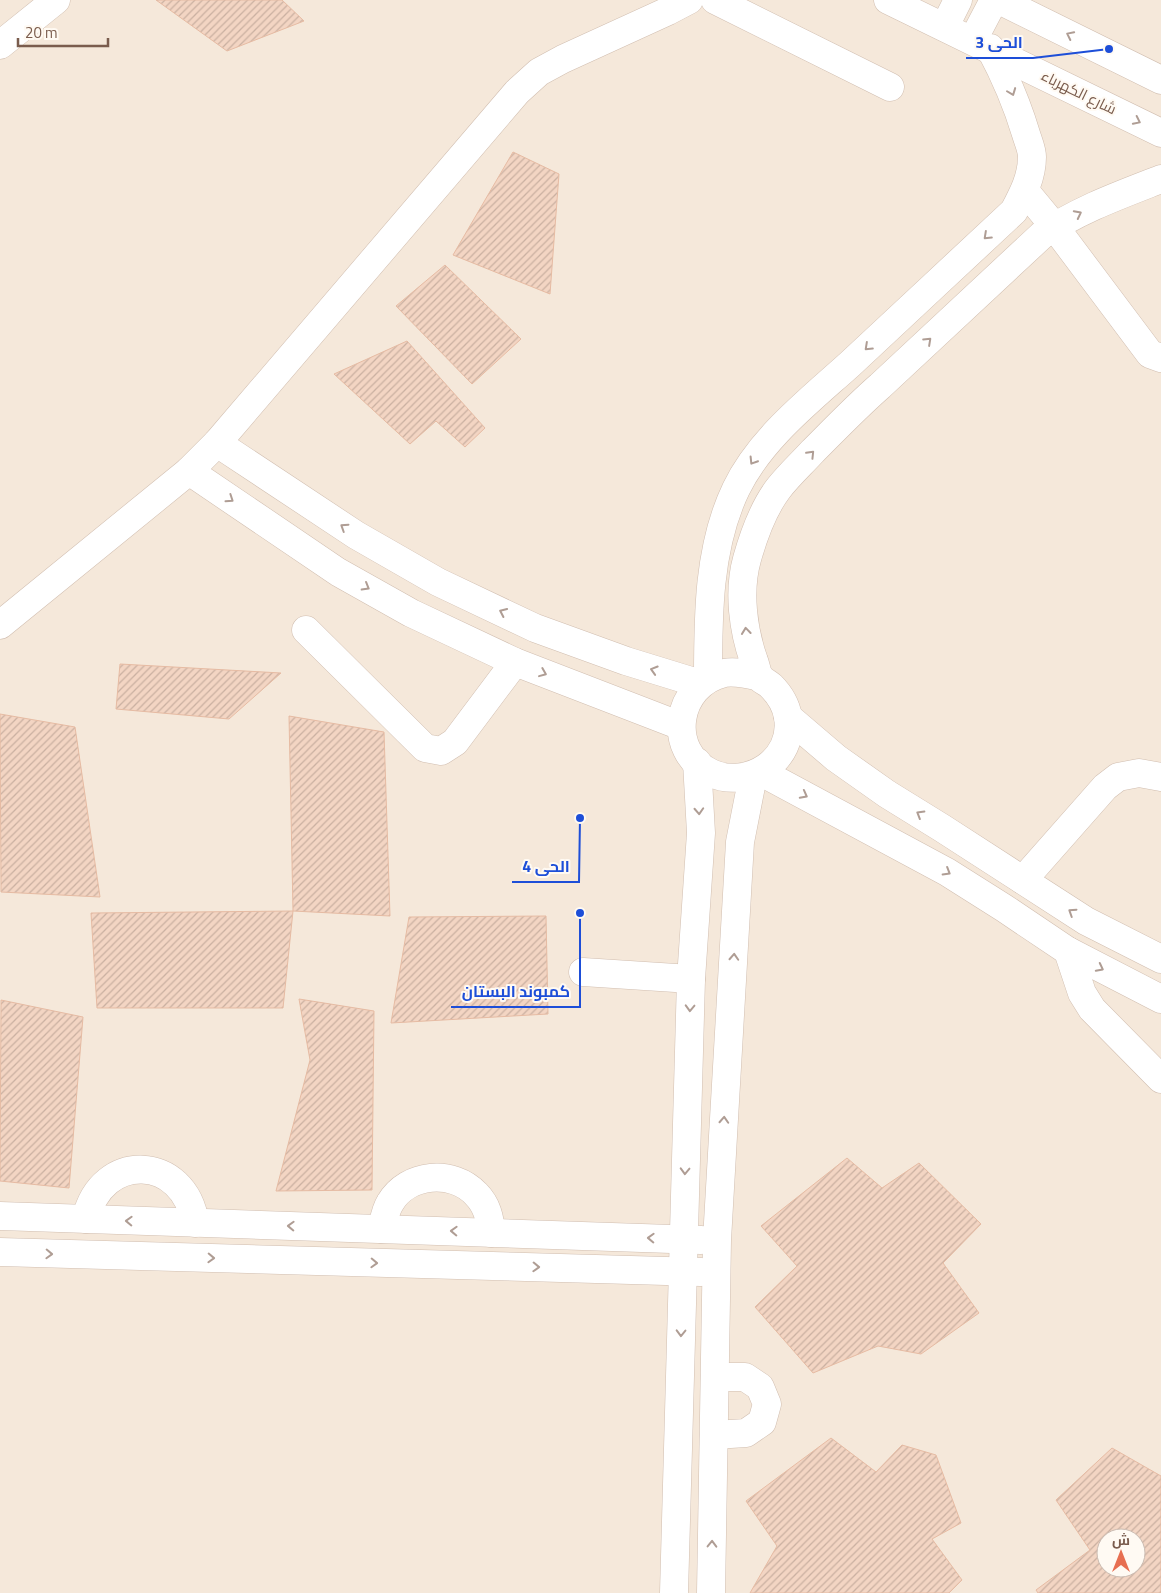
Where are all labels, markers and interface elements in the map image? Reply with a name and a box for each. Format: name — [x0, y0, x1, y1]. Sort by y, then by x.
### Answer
scale bar — [18, 15, 108, 47]
text: 20 m — [25, 21, 58, 44]
callout: الحى 3 — [966, 27, 1033, 58]
text: الحى 3 — [975, 30, 1023, 54]
one-way arrow — [1066, 31, 1075, 41]
street label: شارع الكهرباء — [1037, 64, 1121, 120]
one-way arrow — [1005, 87, 1016, 96]
one-way arrow — [1132, 115, 1141, 125]
one-way arrow — [1073, 210, 1082, 220]
one-way arrow — [984, 230, 993, 239]
one-way arrow — [922, 338, 931, 347]
one-way arrow — [865, 341, 874, 350]
one-way arrow — [805, 450, 814, 459]
one-way arrow — [750, 456, 760, 465]
one-way arrow — [225, 492, 234, 502]
one-way arrow — [341, 524, 350, 533]
one-way arrow — [360, 581, 369, 591]
one-way arrow — [499, 609, 508, 619]
one-way arrow — [740, 626, 751, 634]
one-way arrow — [651, 665, 659, 675]
one-way arrow — [539, 668, 547, 678]
one-way arrow — [799, 789, 808, 799]
one-way arrow — [694, 807, 705, 815]
one-way arrow — [917, 811, 926, 821]
callout: الحى 4 — [512, 851, 579, 882]
text: الحى 4 — [522, 854, 570, 878]
one-way arrow — [942, 866, 951, 876]
one-way arrow — [1068, 908, 1077, 918]
one-way arrow — [728, 953, 739, 961]
one-way arrow — [1094, 962, 1103, 972]
callout: كمبوند البستان — [451, 976, 580, 1007]
text: كمبوند البستان — [462, 979, 570, 1003]
one-way arrow — [685, 1004, 695, 1012]
one-way arrow — [719, 1115, 730, 1123]
one-way arrow — [680, 1167, 691, 1175]
one-way arrow — [125, 1215, 133, 1226]
one-way arrow — [287, 1221, 295, 1231]
one-way arrow — [450, 1226, 458, 1237]
one-way arrow — [647, 1233, 655, 1243]
one-way arrow — [45, 1248, 53, 1259]
one-way arrow — [208, 1253, 215, 1263]
one-way arrow — [370, 1257, 378, 1268]
one-way arrow — [532, 1262, 540, 1272]
one-way arrow — [675, 1329, 686, 1337]
north arrow — [1096, 1528, 1146, 1578]
text: ش — [1112, 1529, 1130, 1550]
one-way arrow — [707, 1540, 717, 1548]

